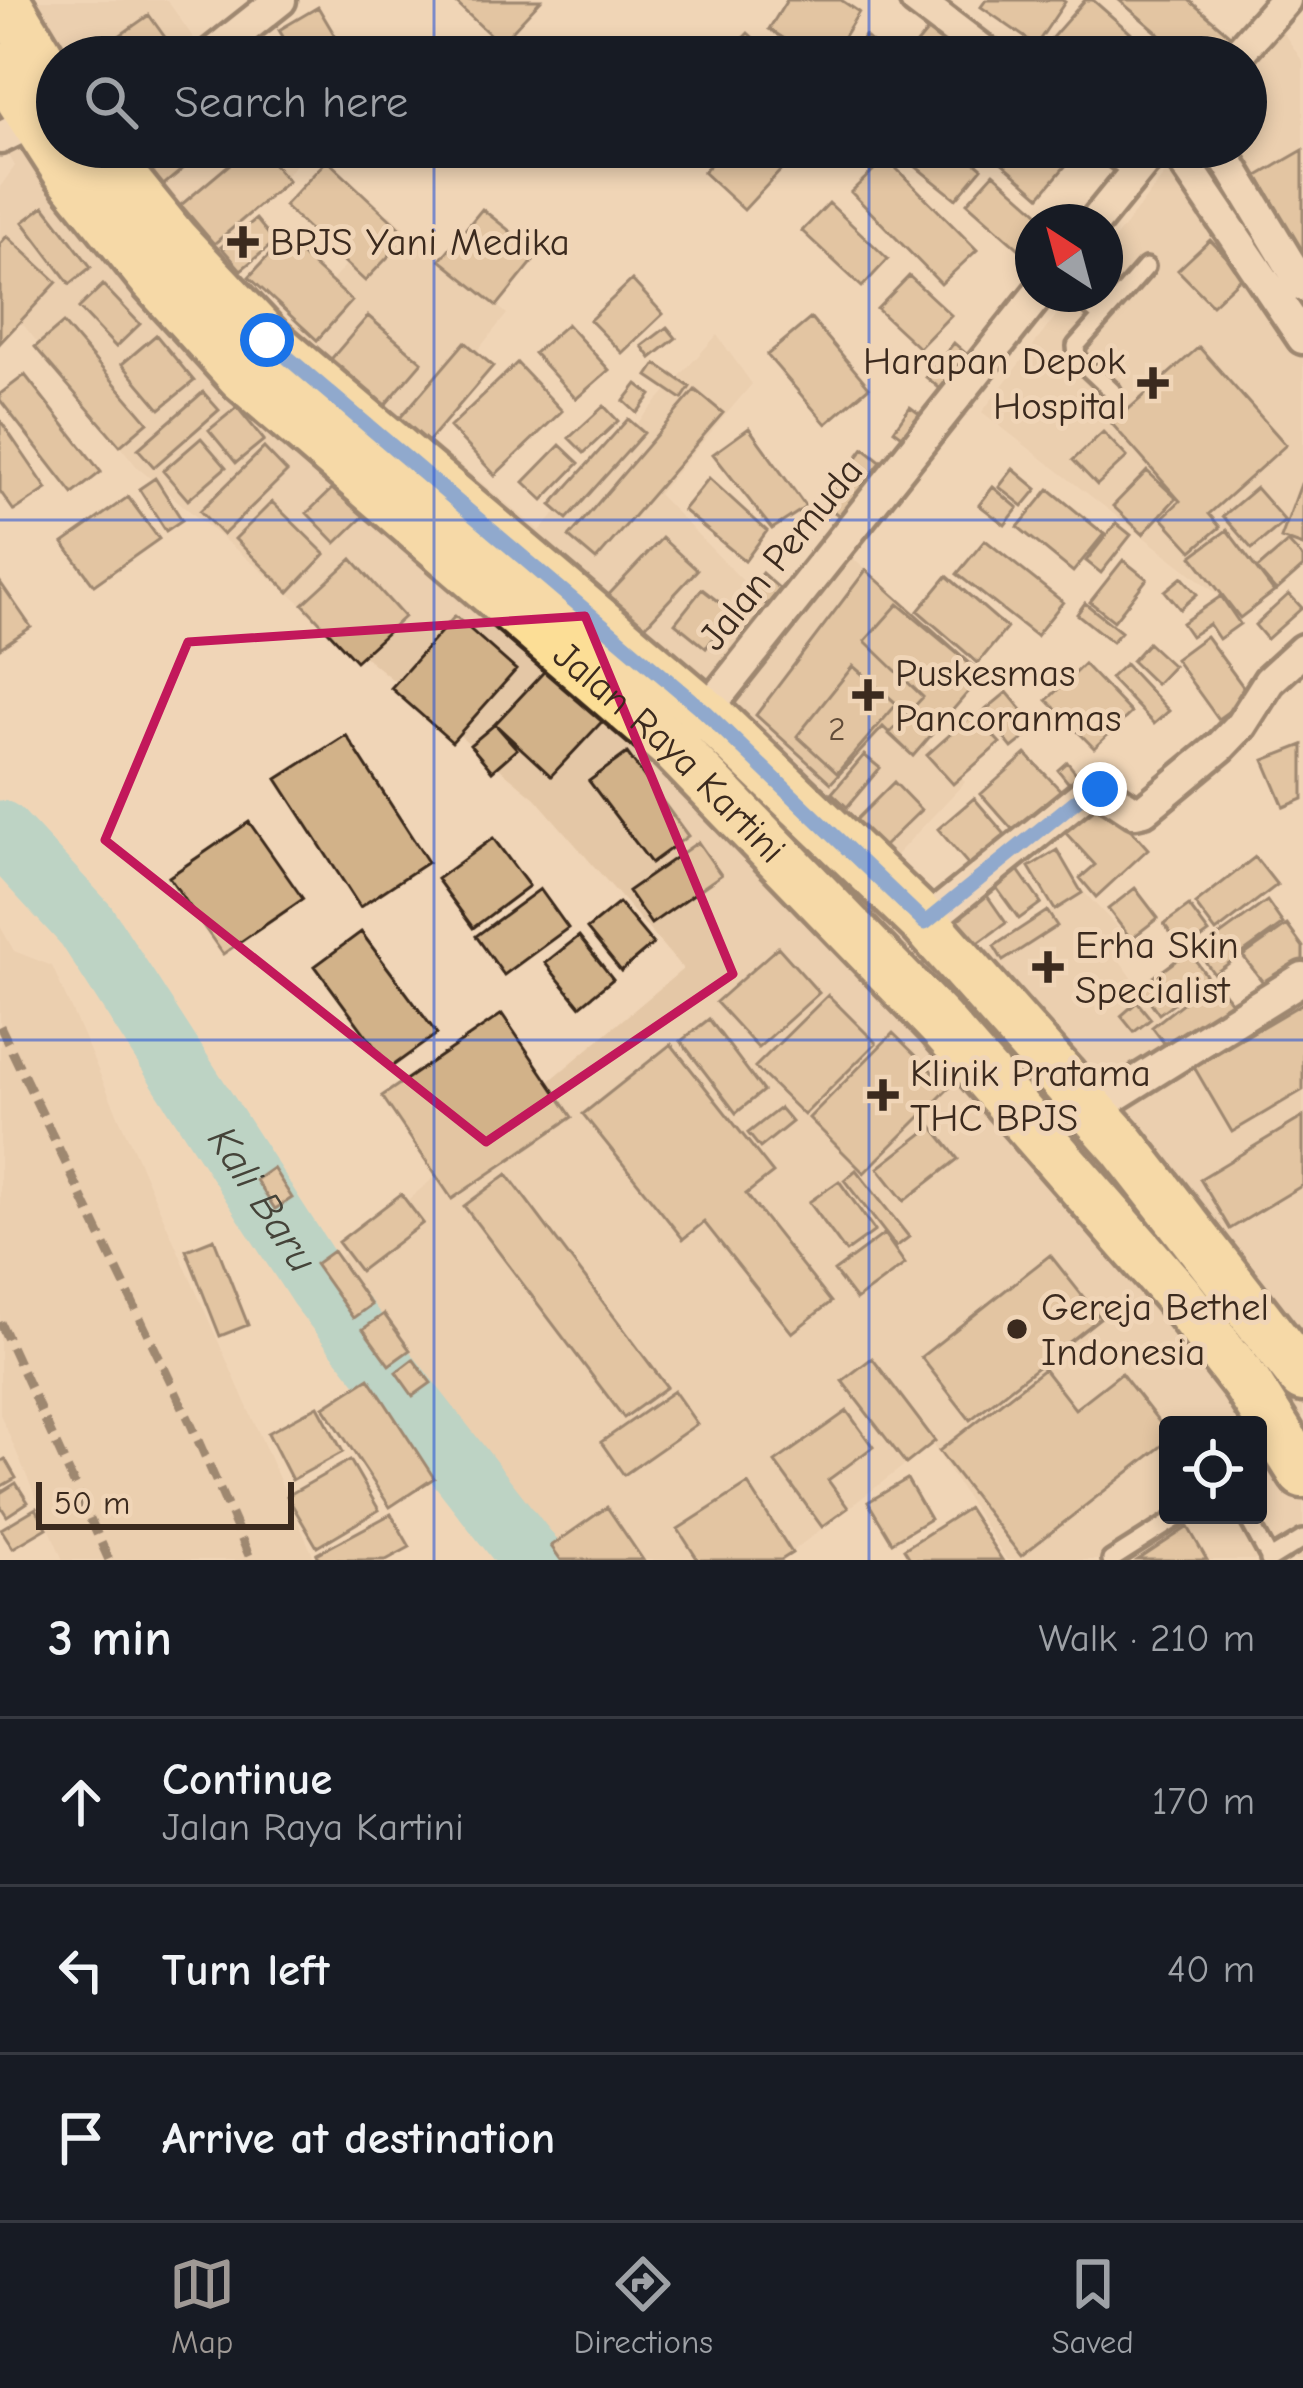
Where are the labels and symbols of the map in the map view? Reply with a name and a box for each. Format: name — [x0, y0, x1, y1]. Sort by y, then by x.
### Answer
north arrow — [1015, 204, 1123, 312]
place label: BPJS Yani Medika — [270, 220, 570, 265]
marker: BPJS Yani Medika — [227, 226, 259, 258]
route start — [240, 313, 294, 367]
place label: Harapan Depok Hospital — [863, 339, 1126, 429]
marker: Harapan Depok Hospital — [1137, 367, 1169, 399]
street label: Jalan Pemuda — [690, 449, 872, 659]
street label: Jalan Raya Kartini — [545, 632, 795, 872]
place label: Puskesmas Pancoranmas — [895, 651, 1121, 741]
marker: Puskesmas Pancoranmas — [852, 679, 884, 711]
house number: 2 — [828, 710, 846, 748]
route end — [1073, 762, 1127, 816]
place label: Erha Skin Specialist — [1075, 923, 1239, 1013]
marker: Erha Skin Specialist — [1032, 951, 1064, 983]
place label: Klinik Pratama THC BPJS — [910, 1051, 1151, 1141]
marker: Klinik Pratama THC BPJS — [867, 1079, 899, 1111]
water label: Kali Baru — [198, 1117, 328, 1282]
place label: Gereja Bethel Indonesia — [1041, 1285, 1269, 1375]
marker: Gereja Bethel Indonesia — [1004, 1316, 1030, 1342]
scale bar — [36, 1476, 294, 1529]

